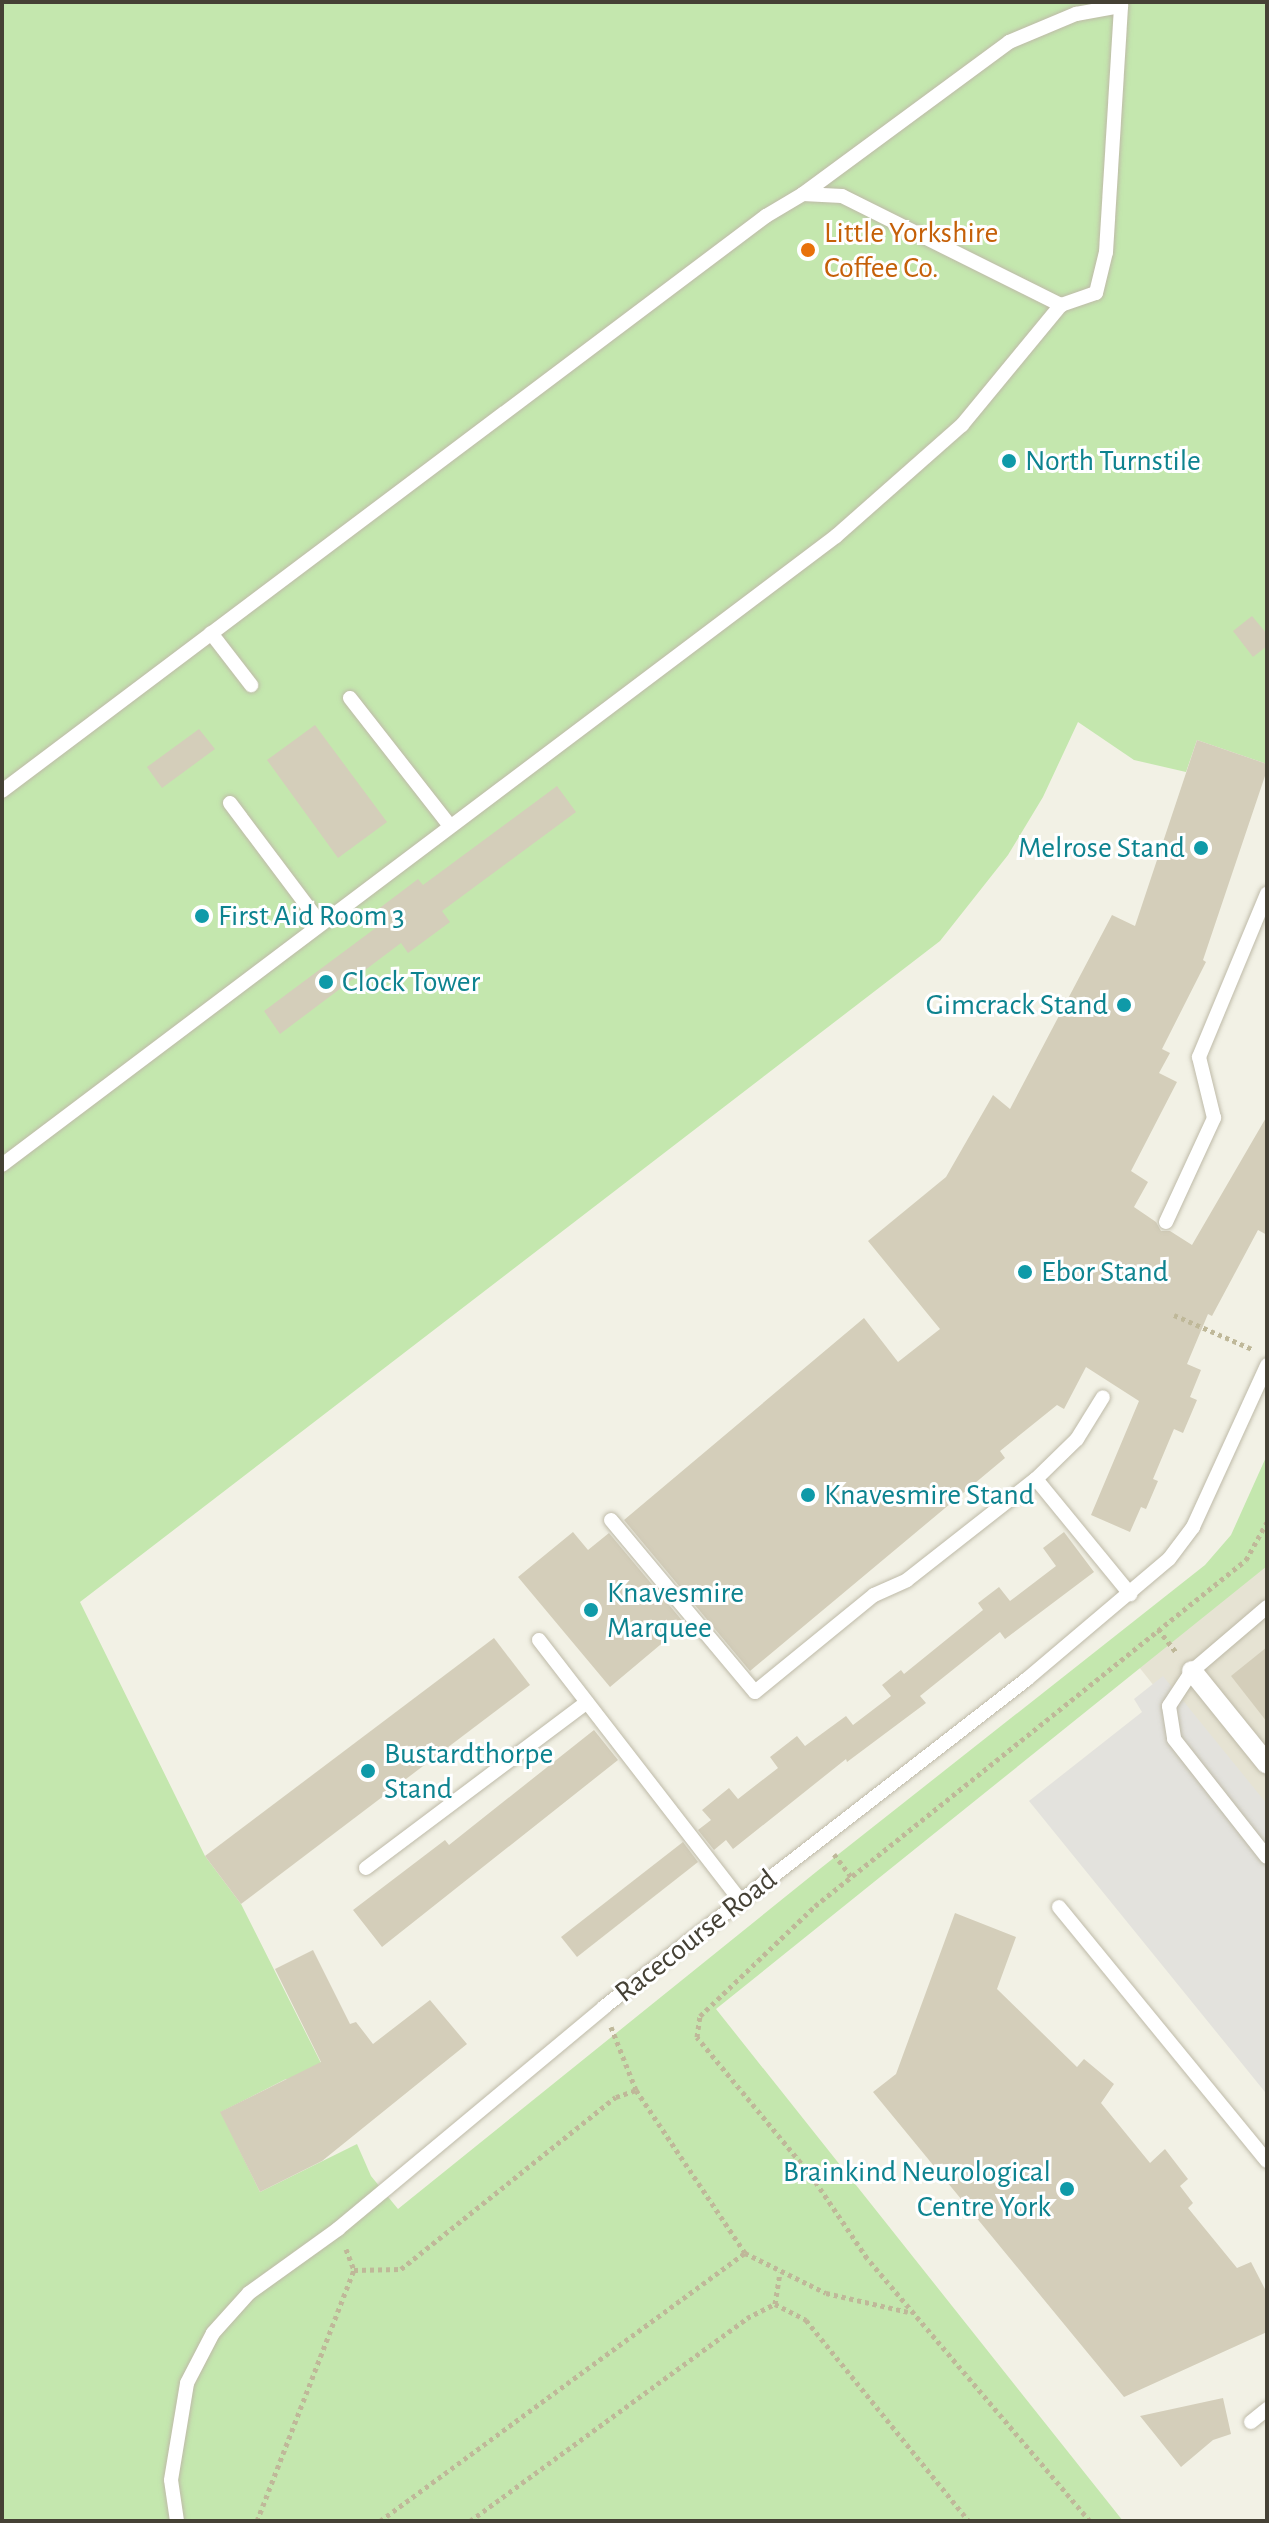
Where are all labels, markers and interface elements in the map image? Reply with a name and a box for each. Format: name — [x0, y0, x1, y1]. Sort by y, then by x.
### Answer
place label: Little Yorkshire Coffee Co. — [824, 215, 998, 286]
marker: Little Yorkshire Coffee Co. — [799, 241, 817, 259]
place label: North Turnstile — [1025, 443, 1201, 479]
marker: North Turnstile — [1000, 452, 1018, 470]
place label: Melrose Stand — [1018, 830, 1185, 866]
marker: Melrose Stand — [1192, 839, 1210, 857]
place label: First Aid Room 3 — [218, 898, 405, 934]
marker: First Aid Room 3 — [193, 907, 211, 925]
place label: Clock Tower — [342, 964, 480, 1000]
marker: Clock Tower — [317, 973, 335, 991]
place label: Gimcrack Stand — [926, 987, 1108, 1023]
marker: Gimcrack Stand — [1115, 996, 1133, 1014]
place label: Ebor Stand — [1041, 1254, 1168, 1290]
marker: Ebor Stand — [1016, 1263, 1034, 1281]
place label: Knavesmire Stand — [824, 1477, 1034, 1513]
marker: Knavesmire Stand — [799, 1486, 817, 1504]
place label: Knavesmire Marquee — [607, 1575, 744, 1646]
marker: Knavesmire Marquee — [582, 1601, 600, 1619]
place label: Bustardthorpe Stand — [384, 1736, 553, 1806]
marker: Bustardthorpe Stand — [359, 1762, 377, 1780]
street label: Racecourse Road — [608, 1862, 784, 2010]
place label: Brainkind Neurological Centre York — [783, 2154, 1051, 2224]
marker: Brainkind Neurological Centre York — [1058, 2180, 1076, 2198]

